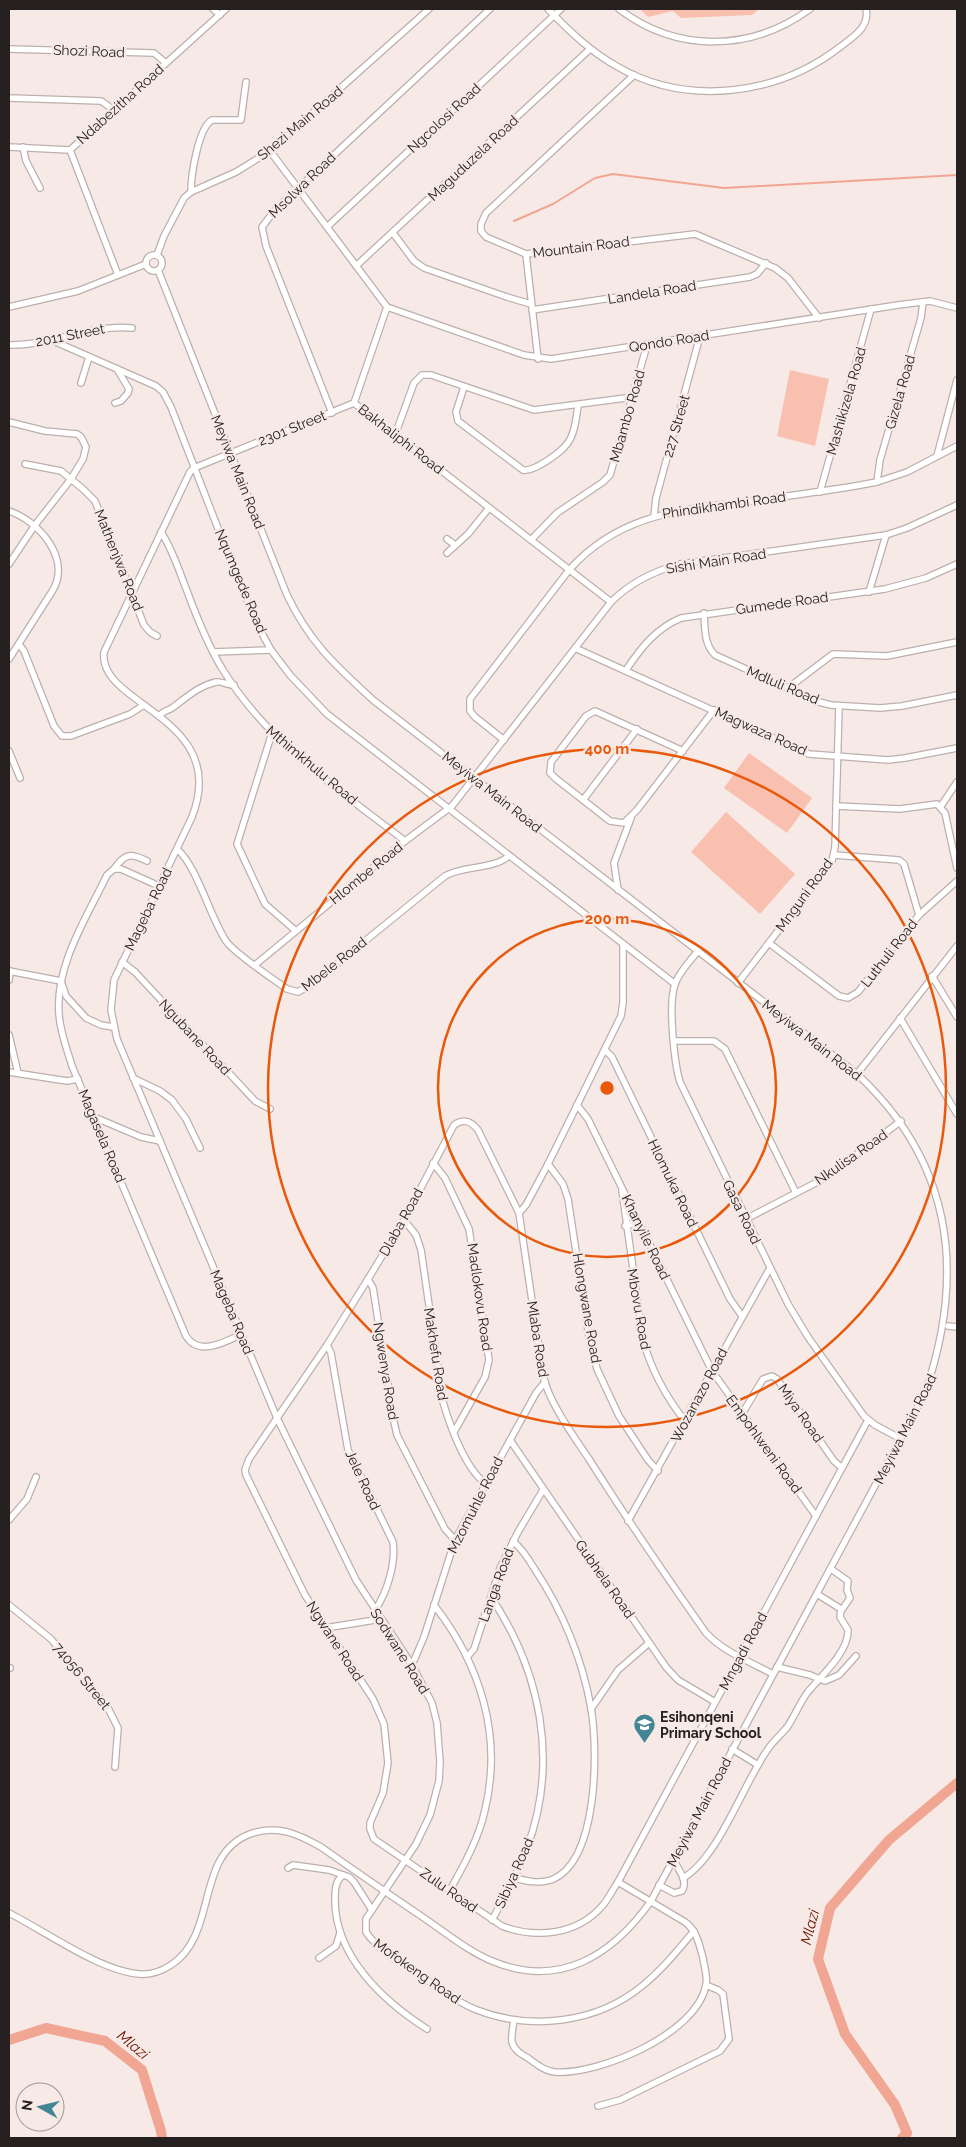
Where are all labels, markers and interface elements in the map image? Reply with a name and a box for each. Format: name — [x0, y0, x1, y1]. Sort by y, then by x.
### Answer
street label: Shozi Road — [53, 42, 125, 60]
street label: Ndabezitha Road — [73, 61, 167, 147]
street label: Ngcolosi Road — [404, 80, 484, 156]
street label: Shezi Main Road — [254, 83, 346, 163]
street label: Maguduzela Road — [425, 112, 521, 204]
street label: Msolwa Road — [265, 149, 339, 221]
street label: Mountain Road — [532, 233, 630, 261]
street label: Landela Road — [607, 277, 697, 307]
street label: 2011 Street — [34, 320, 106, 350]
street label: Qondo Road — [628, 327, 710, 355]
street label: Mashikizela Road — [823, 345, 869, 457]
street label: Gizela Road — [882, 353, 918, 431]
street label: Mbambo Road — [606, 368, 648, 464]
street label: 227 Street — [659, 393, 693, 459]
street label: Bakhaliphi Road — [355, 401, 447, 477]
street label: 2301 Street — [256, 407, 329, 449]
street label: Meyiwa Main Road — [208, 413, 268, 531]
street label: Phindikhambi Road — [661, 488, 787, 522]
street label: Mathenjwa Road — [91, 507, 147, 613]
street label: Nqumgede Road — [212, 527, 270, 635]
street label: Sishi Main Road — [665, 545, 767, 577]
street label: Gumede Road — [735, 589, 829, 617]
street label: Mdluli Road — [744, 663, 822, 707]
street label: Magwaza Road — [713, 704, 809, 758]
street label: Mthimkhulu Road — [263, 722, 361, 808]
text: 400 m — [585, 740, 629, 758]
street label: Meyiwa Main Road — [439, 748, 545, 836]
street label: Hlombe Road — [326, 839, 406, 907]
street label: Mnguni Road — [772, 856, 836, 934]
street label: Mageba Road — [121, 865, 175, 953]
text: 200 m — [585, 910, 629, 928]
street label: Luthuli Road — [858, 916, 920, 990]
street label: Mbele Road — [298, 934, 370, 994]
street label: Ngubane Road — [156, 996, 234, 1078]
street label: Meyiwa Main Road — [759, 996, 865, 1084]
centre of rings — [598, 1079, 616, 1097]
street label: Magasela Road — [75, 1087, 129, 1185]
street label: Nkulisa Road — [812, 1126, 890, 1188]
street label: Hlomuka Road — [645, 1136, 701, 1230]
street label: Gasa Road — [720, 1177, 764, 1247]
street label: Dlaba Road — [376, 1185, 426, 1259]
street label: Khanyile Road — [619, 1192, 673, 1282]
street label: Madlokovu Road — [465, 1242, 495, 1352]
street label: Hlongwane Road — [569, 1252, 605, 1364]
street label: Mageba Road — [207, 1267, 257, 1357]
street label: Mbovu Road — [624, 1267, 654, 1351]
street label: Mlaba Road — [524, 1300, 552, 1378]
street label: Makhefu Road — [421, 1306, 451, 1402]
street label: Ngwenya Road — [370, 1321, 402, 1421]
street label: Wozanazo Road — [667, 1345, 731, 1445]
street label: Meyiwa Main Road — [870, 1371, 940, 1487]
street label: Miya Road — [775, 1381, 827, 1445]
street label: Empohlweni Road — [723, 1392, 805, 1496]
street label: Jele Road — [342, 1448, 384, 1512]
street label: Mzomuhle Road — [444, 1454, 506, 1556]
street label: Gubhela Road — [572, 1537, 638, 1621]
street label: Langa Road — [475, 1546, 517, 1624]
street label: Ngwane Road — [303, 1598, 367, 1684]
street label: Sodwane Road — [367, 1605, 433, 1697]
street label: Mngadi Road — [716, 1609, 770, 1693]
street label: 74056 Street — [50, 1639, 114, 1713]
place label: Esihonqeni Primary School — [660, 1709, 762, 1741]
school or university icon: Esihonqeni Primary School — [632, 1713, 656, 1744]
street label: Meyiwa Main Road — [663, 1755, 735, 1869]
street label: Sibiya Road — [491, 1835, 537, 1911]
street label: Zulu Road — [417, 1864, 481, 1916]
water label: Mlazi — [797, 1907, 823, 1946]
street label: Mofokeng Road — [371, 1935, 463, 2007]
water label: Mlazi — [114, 2027, 153, 2064]
north arrow — [15, 2082, 65, 2132]
text: N — [18, 2099, 36, 2112]

